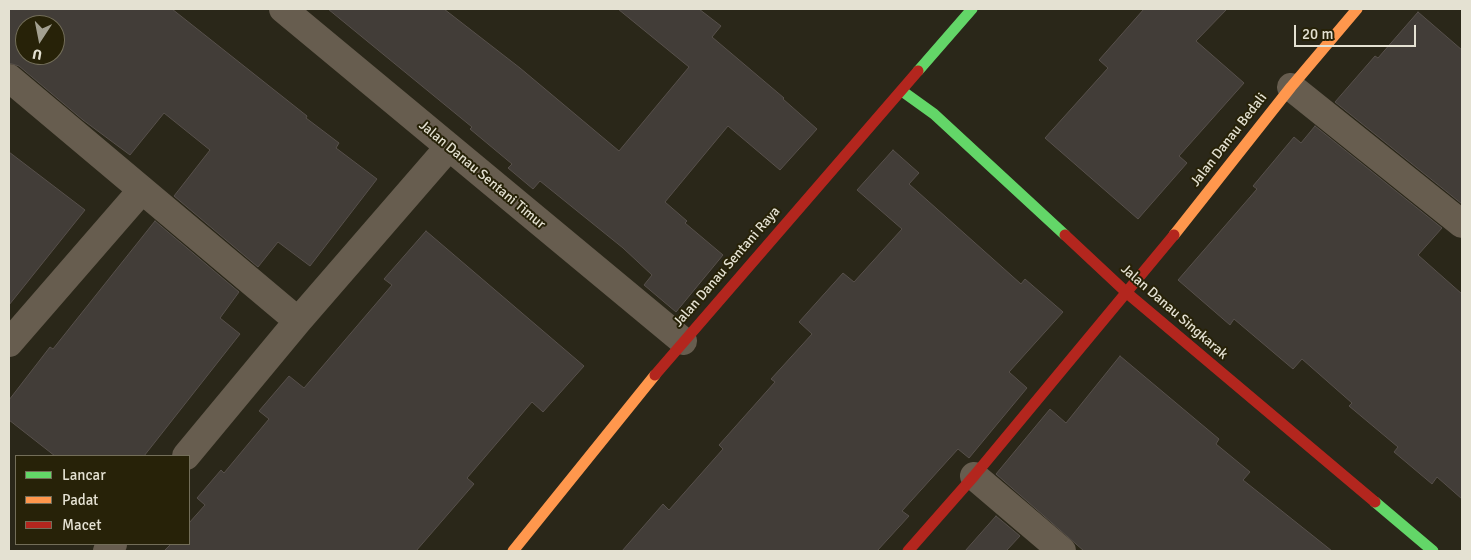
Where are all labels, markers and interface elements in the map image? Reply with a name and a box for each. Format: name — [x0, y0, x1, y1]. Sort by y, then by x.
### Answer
north arrow — [15, 15, 65, 65]
scale bar — [1296, 15, 1418, 47]
text: 20 m — [1302, 25, 1333, 43]
text: U — [31, 45, 43, 63]
street label: Jalan Danau Bedali — [1187, 90, 1271, 190]
street label: Jalan Danau Sentani Timur — [415, 117, 549, 233]
street label: Jalan Danau Sentani Raya — [670, 203, 784, 331]
street label: Jalan Danau Singkarak — [1117, 261, 1231, 363]
legend — [15, 455, 190, 545]
text: Lancar — [62, 466, 106, 484]
text: Padat — [62, 491, 98, 509]
text: Macet — [62, 516, 101, 534]

